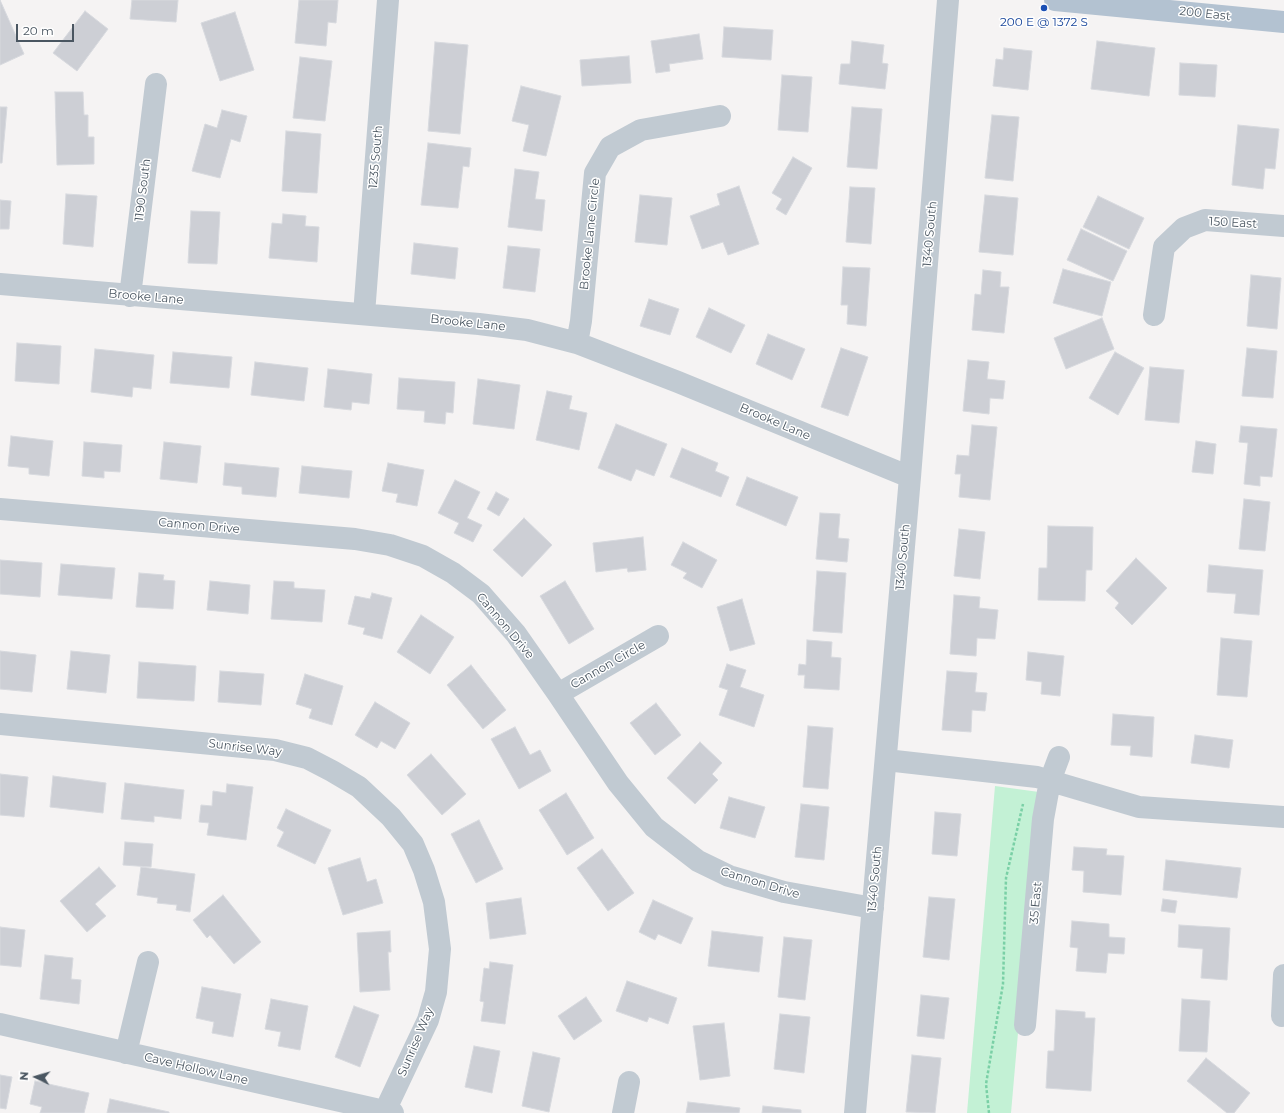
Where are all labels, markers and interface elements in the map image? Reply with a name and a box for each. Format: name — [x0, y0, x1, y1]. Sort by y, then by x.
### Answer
marker: 200 E @ 1372 S — [1039, 3, 1049, 13]
street label: 200 East — [1179, 4, 1231, 24]
place label: 200 E @ 1372 S — [1000, 15, 1088, 29]
scale bar — [18, 16, 76, 42]
text: 20 m — [23, 23, 54, 38]
street label: 1235 South — [366, 125, 386, 189]
street label: 1190 South — [132, 158, 154, 222]
street label: Brooke Lane Circle — [577, 177, 603, 291]
street label: 1340 South — [920, 200, 940, 268]
street label: 150 East — [1209, 215, 1257, 231]
street label: Brooke Lane — [108, 287, 184, 307]
street label: Brooke Lane — [430, 312, 506, 334]
street label: Brooke Lane — [737, 401, 813, 443]
street label: Cannon Drive — [158, 515, 240, 537]
street label: 1340 South — [893, 523, 913, 591]
street label: Cannon Drive — [473, 590, 537, 662]
street label: Cannon Circle — [568, 638, 648, 692]
street label: Sunrise Way — [208, 736, 282, 760]
street label: 1340 South — [865, 845, 885, 913]
street label: Cannon Drive — [719, 864, 801, 902]
street label: 35 East — [1027, 881, 1045, 925]
street label: Sunrise Way — [395, 1005, 437, 1079]
street label: Cave Hollow Lane — [143, 1050, 249, 1088]
north arrow — [16, 1057, 56, 1097]
text: N — [17, 1071, 31, 1081]

